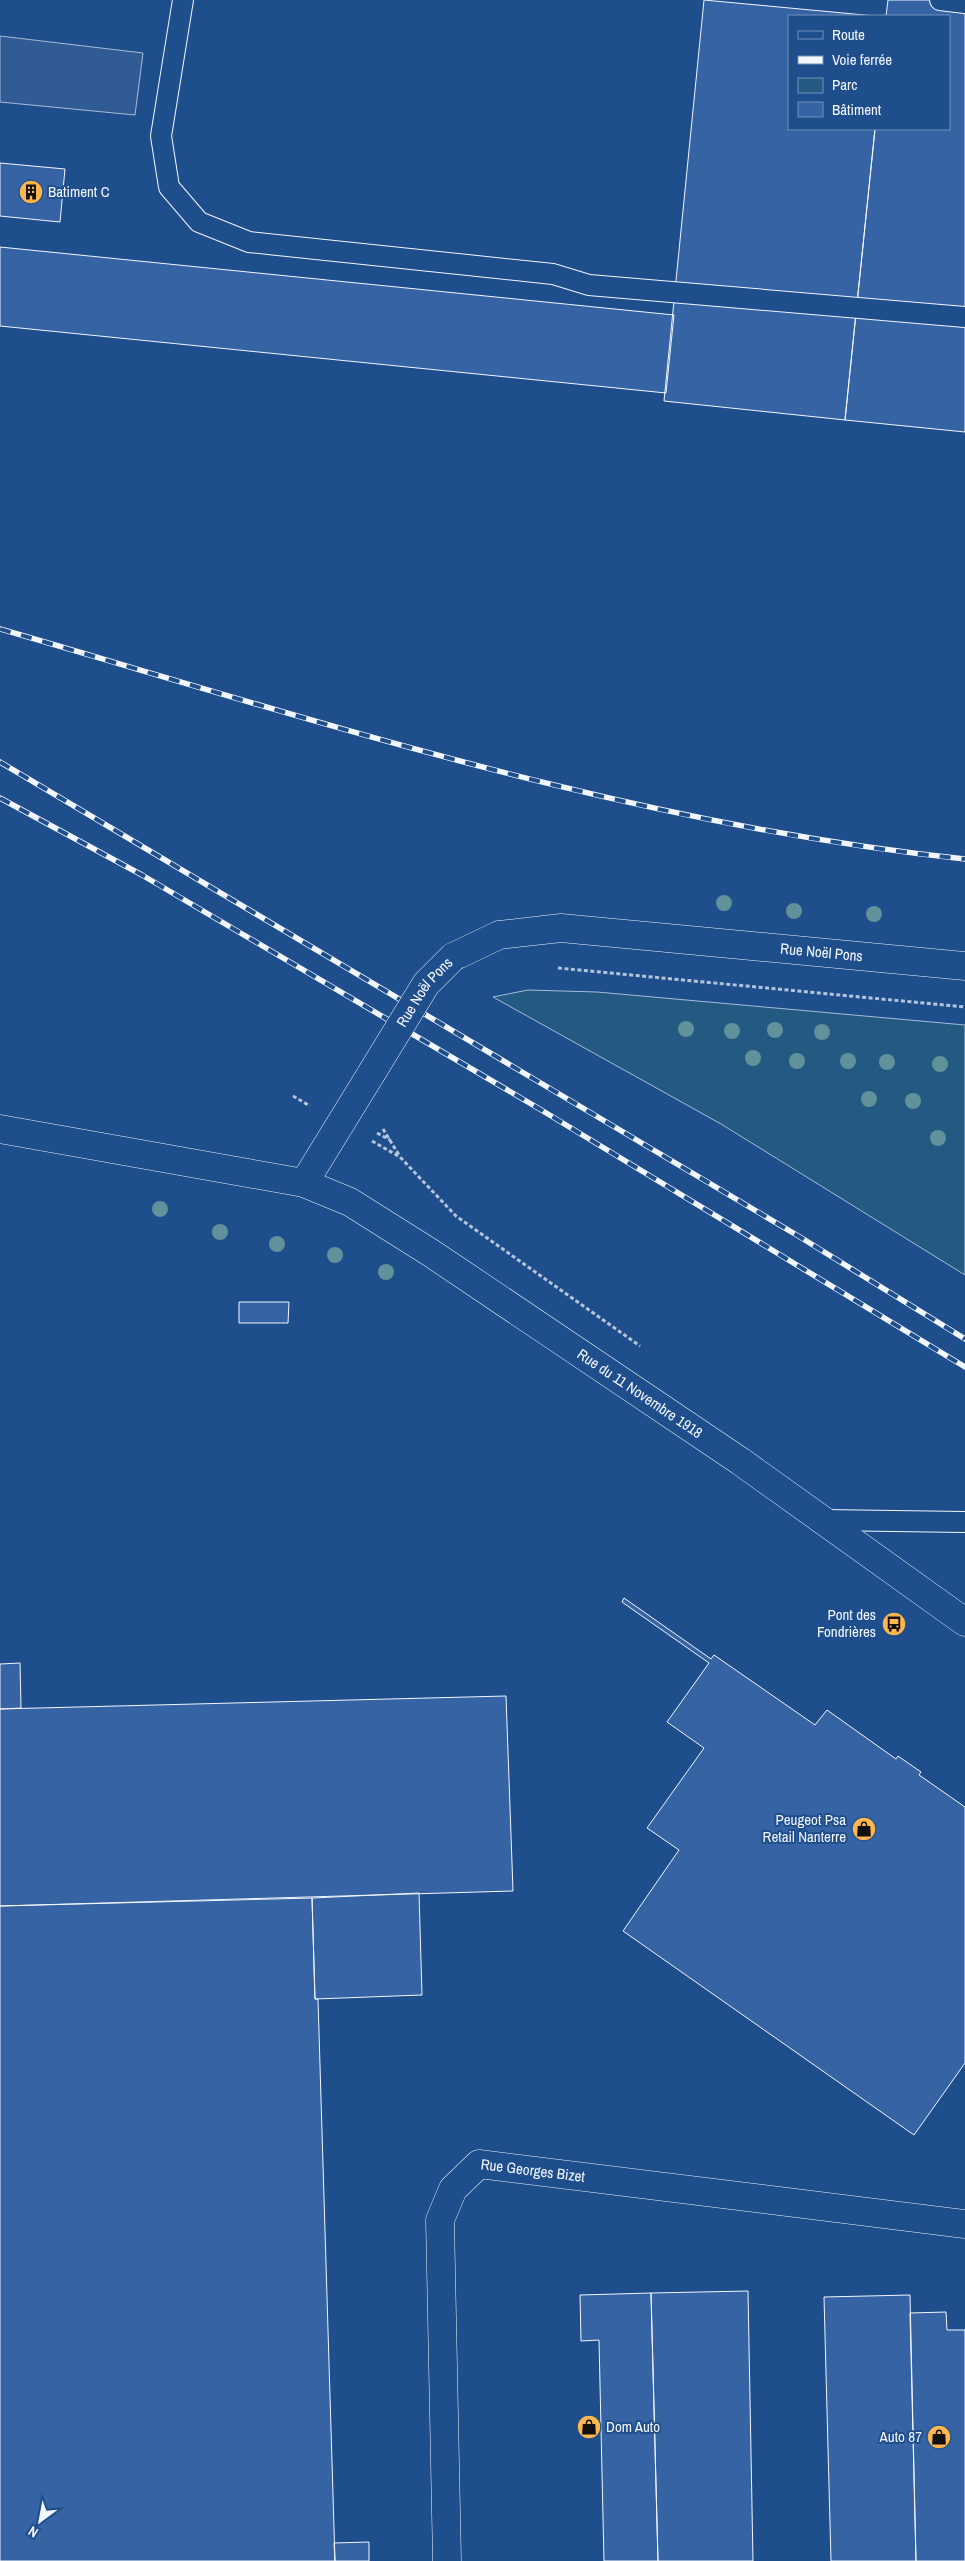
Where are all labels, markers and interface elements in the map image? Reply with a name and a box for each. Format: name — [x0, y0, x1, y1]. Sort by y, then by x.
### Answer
legend — [788, 15, 950, 130]
text: Route — [832, 24, 865, 45]
text: Voie ferrée — [832, 49, 892, 70]
text: Parc — [832, 74, 857, 95]
text: Bâtiment — [832, 99, 882, 120]
building icon: Batiment C — [18, 179, 44, 205]
place label: Batiment C — [48, 181, 110, 202]
street label: Rue Noël Pons — [779, 938, 864, 966]
street label: Rue Noël Pons — [391, 952, 457, 1031]
street label: Rue du 11 Novembre 1918 — [573, 1343, 707, 1443]
place label: Pont des Fondrières — [817, 1604, 876, 1642]
bus stop icon: Pont des Fondrières — [881, 1611, 907, 1637]
place label: Peugeot Psa Retail Nanterre — [763, 1809, 846, 1847]
shop icon: Peugeot Psa Retail Nanterre — [851, 1816, 877, 1842]
street label: Rue Georges Bizet — [480, 2153, 587, 2187]
shop icon: Dom Auto — [576, 2414, 602, 2440]
place label: Dom Auto — [606, 2416, 660, 2437]
shop icon: Auto 87 — [926, 2424, 952, 2450]
place label: Auto 87 — [879, 2426, 922, 2447]
north arrow — [15, 2496, 65, 2546]
text: N — [25, 2522, 41, 2542]

